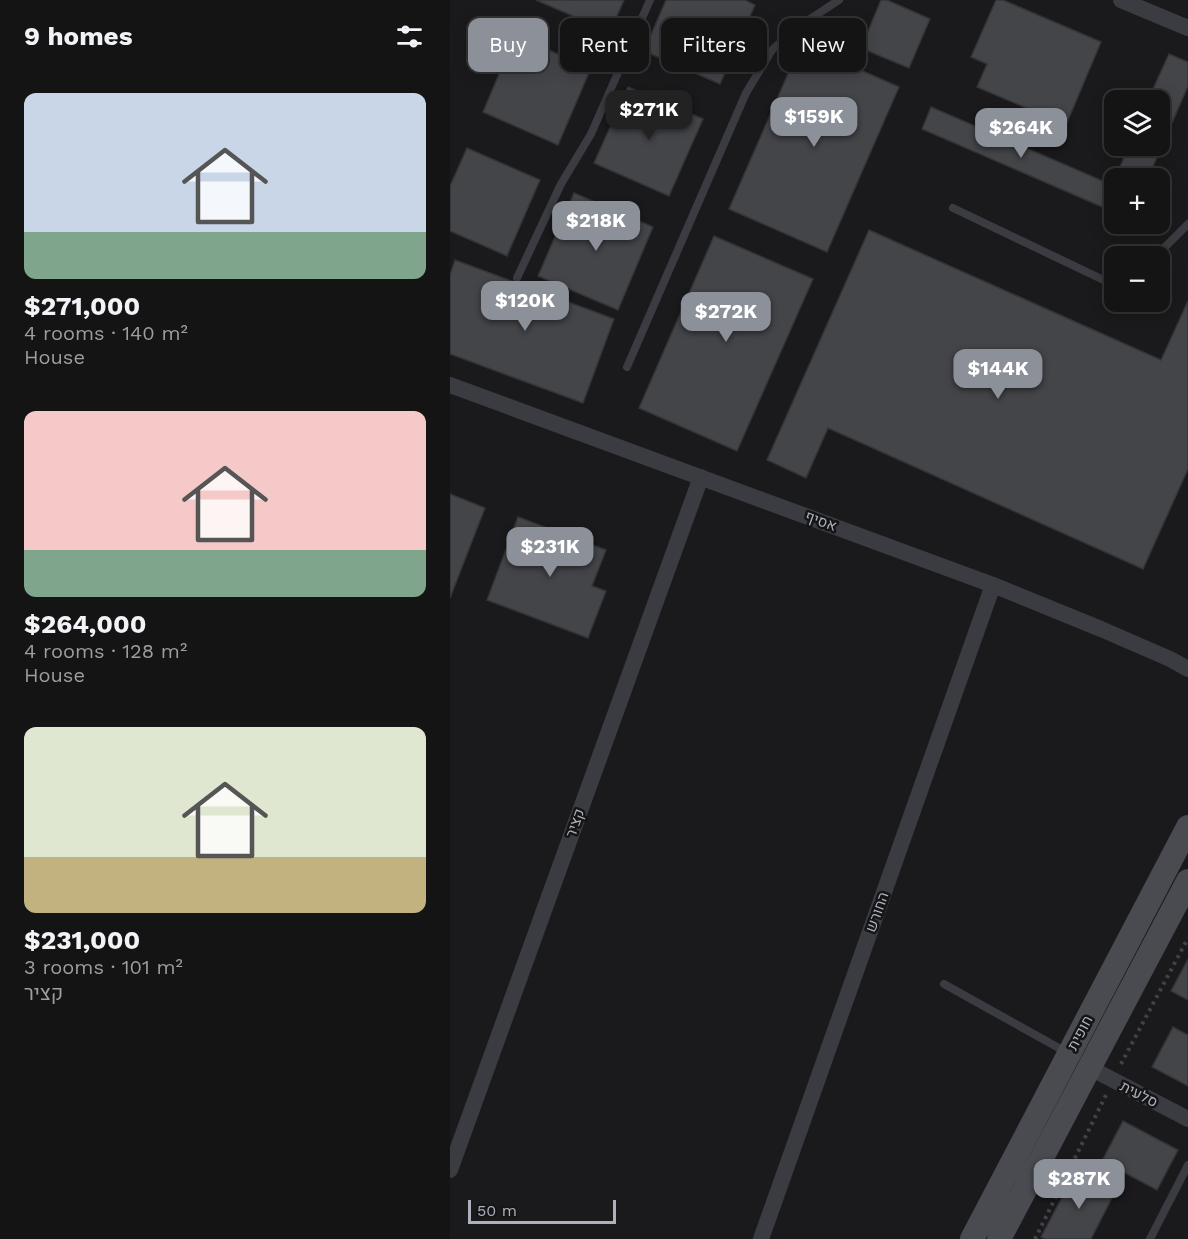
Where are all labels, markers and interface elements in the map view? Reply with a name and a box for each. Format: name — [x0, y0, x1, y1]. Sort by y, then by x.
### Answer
chip: Buy — [468, 18, 548, 72]
chip: Rent — [560, 18, 649, 72]
chip: Filters — [661, 18, 767, 72]
chip: New — [779, 18, 866, 72]
icon: filters — [393, 20, 426, 53]
text: 9 homes — [24, 21, 133, 51]
pin: $271K — [607, 90, 691, 141]
map controls — [1104, 90, 1170, 312]
button: layers — [1104, 90, 1170, 156]
text: $271K — [619, 97, 679, 121]
pin: $159K — [772, 97, 856, 148]
text: $159K — [784, 104, 844, 128]
pin: $264K — [979, 108, 1063, 159]
text: $264K — [989, 115, 1053, 139]
icon: home — [171, 132, 279, 240]
button: + — [1104, 168, 1170, 234]
pin: $218K — [554, 201, 638, 252]
text: $218K — [566, 208, 626, 232]
button: − — [1104, 246, 1170, 312]
pin: $120K — [483, 281, 567, 332]
text: $120K — [495, 288, 555, 312]
text: $271,000 — [24, 291, 140, 321]
pin: $272K — [684, 292, 768, 343]
text: $272K — [695, 299, 757, 323]
text: 4 rooms · 140 m² — [24, 321, 188, 345]
text: House — [24, 345, 85, 369]
pin: $144K — [956, 349, 1040, 400]
text: $144K — [967, 356, 1029, 380]
icon: home — [171, 450, 279, 558]
street label: אסיף — [803, 507, 839, 535]
pin: $231K — [508, 527, 592, 578]
text: $231K — [520, 534, 580, 558]
text: $264,000 — [24, 609, 146, 639]
text: 4 rooms · 128 m² — [24, 639, 187, 663]
text: House — [24, 663, 85, 687]
icon: home — [171, 766, 279, 874]
street label: קציר — [562, 806, 588, 840]
street label: החורש — [861, 889, 893, 935]
text: $231,000 — [24, 925, 140, 955]
text: 3 rooms · 101 m² — [24, 955, 183, 979]
text: קציר — [24, 981, 63, 1005]
street label: חופית — [1063, 1013, 1097, 1053]
street label: סלעית — [1117, 1077, 1161, 1111]
pin: $287K — [1037, 1159, 1121, 1210]
text: $287K — [1048, 1166, 1110, 1190]
scale bar — [468, 1197, 616, 1224]
text: 50 m — [477, 1201, 517, 1220]

